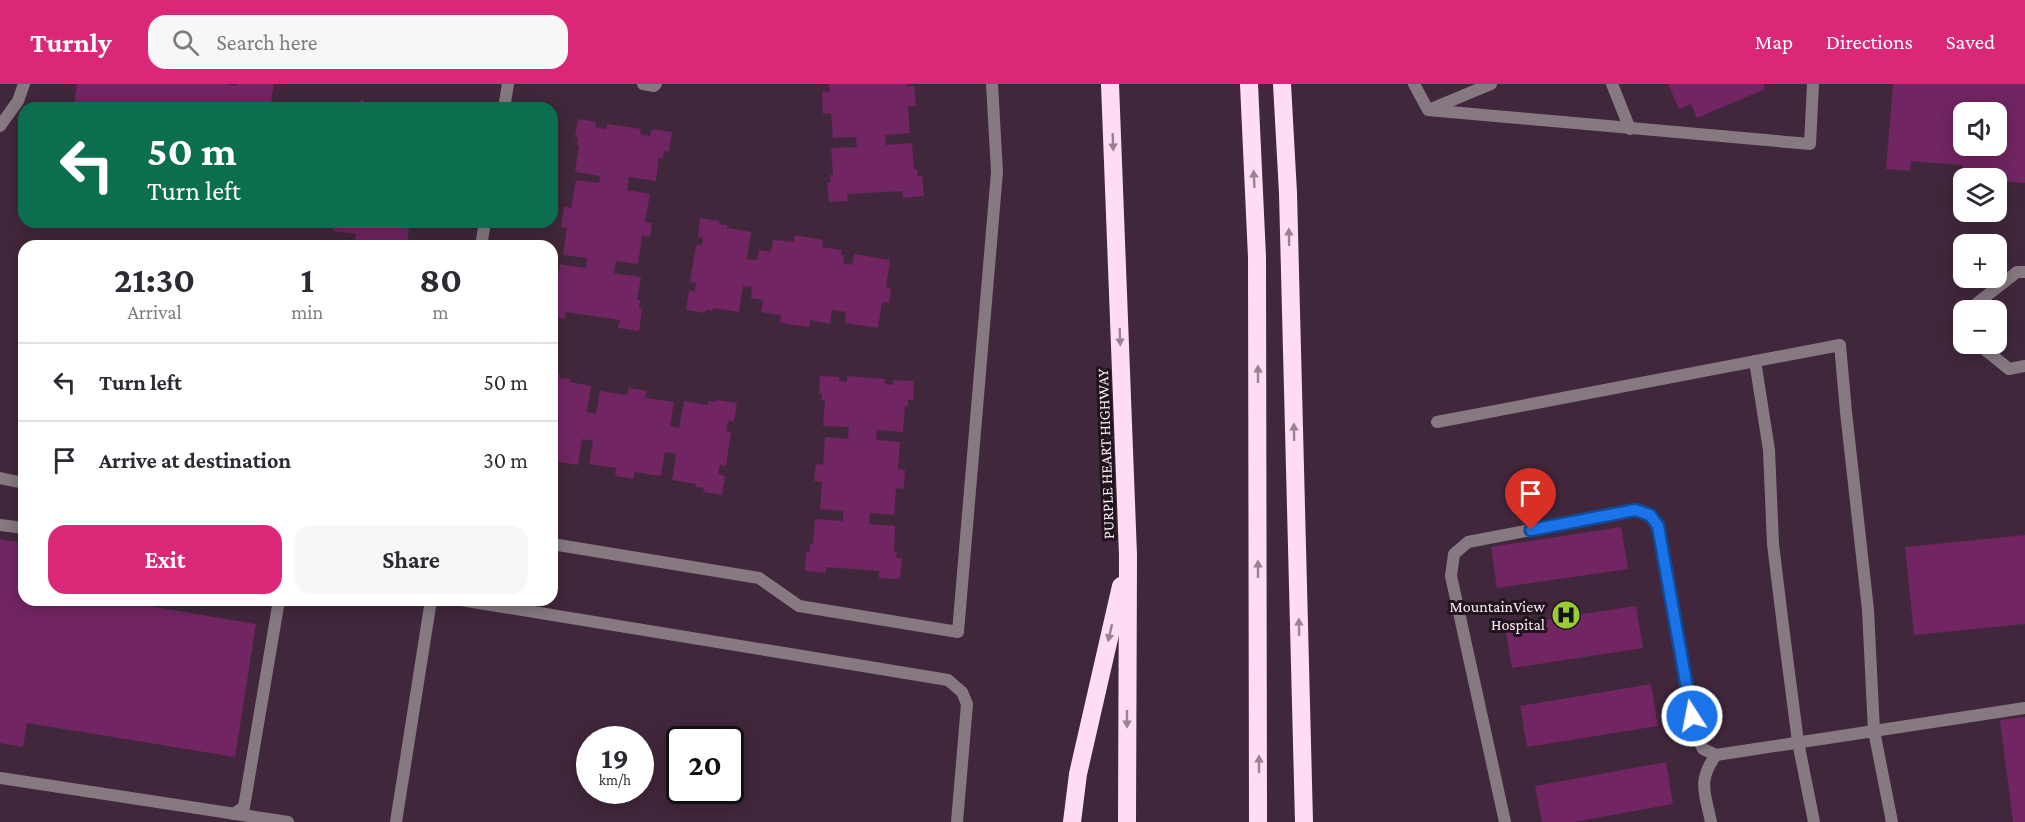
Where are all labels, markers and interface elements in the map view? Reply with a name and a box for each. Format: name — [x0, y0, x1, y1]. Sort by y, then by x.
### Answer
search box — [148, 15, 568, 69]
icon: search — [169, 26, 202, 59]
text: Turnly — [30, 27, 112, 58]
text: Search here — [217, 30, 318, 55]
text: Map — [1755, 30, 1793, 54]
text: Directions — [1826, 30, 1913, 54]
text: Saved — [1946, 30, 1995, 54]
map controls — [1953, 102, 2007, 354]
button: sound — [1953, 102, 2007, 156]
icon: left — [48, 126, 126, 204]
text: 50 m — [147, 127, 237, 174]
one-way arrow — [1108, 133, 1117, 152]
button: layers — [1953, 168, 2007, 222]
one-way arrow — [1249, 169, 1258, 188]
text: Turn left — [147, 176, 241, 206]
one-way arrow — [1284, 228, 1294, 247]
button: + — [1953, 234, 2007, 288]
text: 21:30 — [114, 260, 195, 300]
text: 1 — [300, 260, 314, 300]
text: 80 — [419, 260, 462, 300]
button: − — [1953, 300, 2007, 354]
text: Arrival — [127, 301, 182, 323]
text: min — [291, 301, 323, 323]
text: m — [433, 301, 449, 323]
one-way arrow — [1115, 328, 1124, 347]
one-way arrow — [1253, 364, 1263, 383]
icon: left — [48, 366, 81, 399]
street label: PURPLE HEART HIGHWAY — [1094, 368, 1117, 539]
text: Turn left — [99, 370, 182, 395]
text: 50 m — [483, 370, 528, 395]
one-way arrow — [1289, 423, 1299, 442]
icon: arrive — [48, 444, 81, 477]
text: Arrive at destination — [99, 448, 291, 473]
text: 30 m — [483, 448, 528, 473]
pin — [1505, 468, 1556, 530]
icon: arrive — [1514, 477, 1547, 510]
button: Exit — [48, 525, 282, 594]
button: Share — [294, 525, 528, 594]
one-way arrow — [1253, 559, 1263, 578]
place label: MountainView Hospital — [1449, 598, 1545, 634]
hospital icon: MountainView Hospital — [1550, 599, 1582, 631]
one-way arrow — [1294, 618, 1304, 637]
one-way arrow — [1105, 623, 1114, 642]
position arrow — [1660, 684, 1724, 748]
one-way arrow — [1122, 709, 1132, 728]
speed limit sign: 20 — [666, 726, 744, 804]
text: 19 — [601, 741, 629, 774]
one-way arrow — [1254, 754, 1264, 773]
text: km/h — [599, 772, 631, 788]

